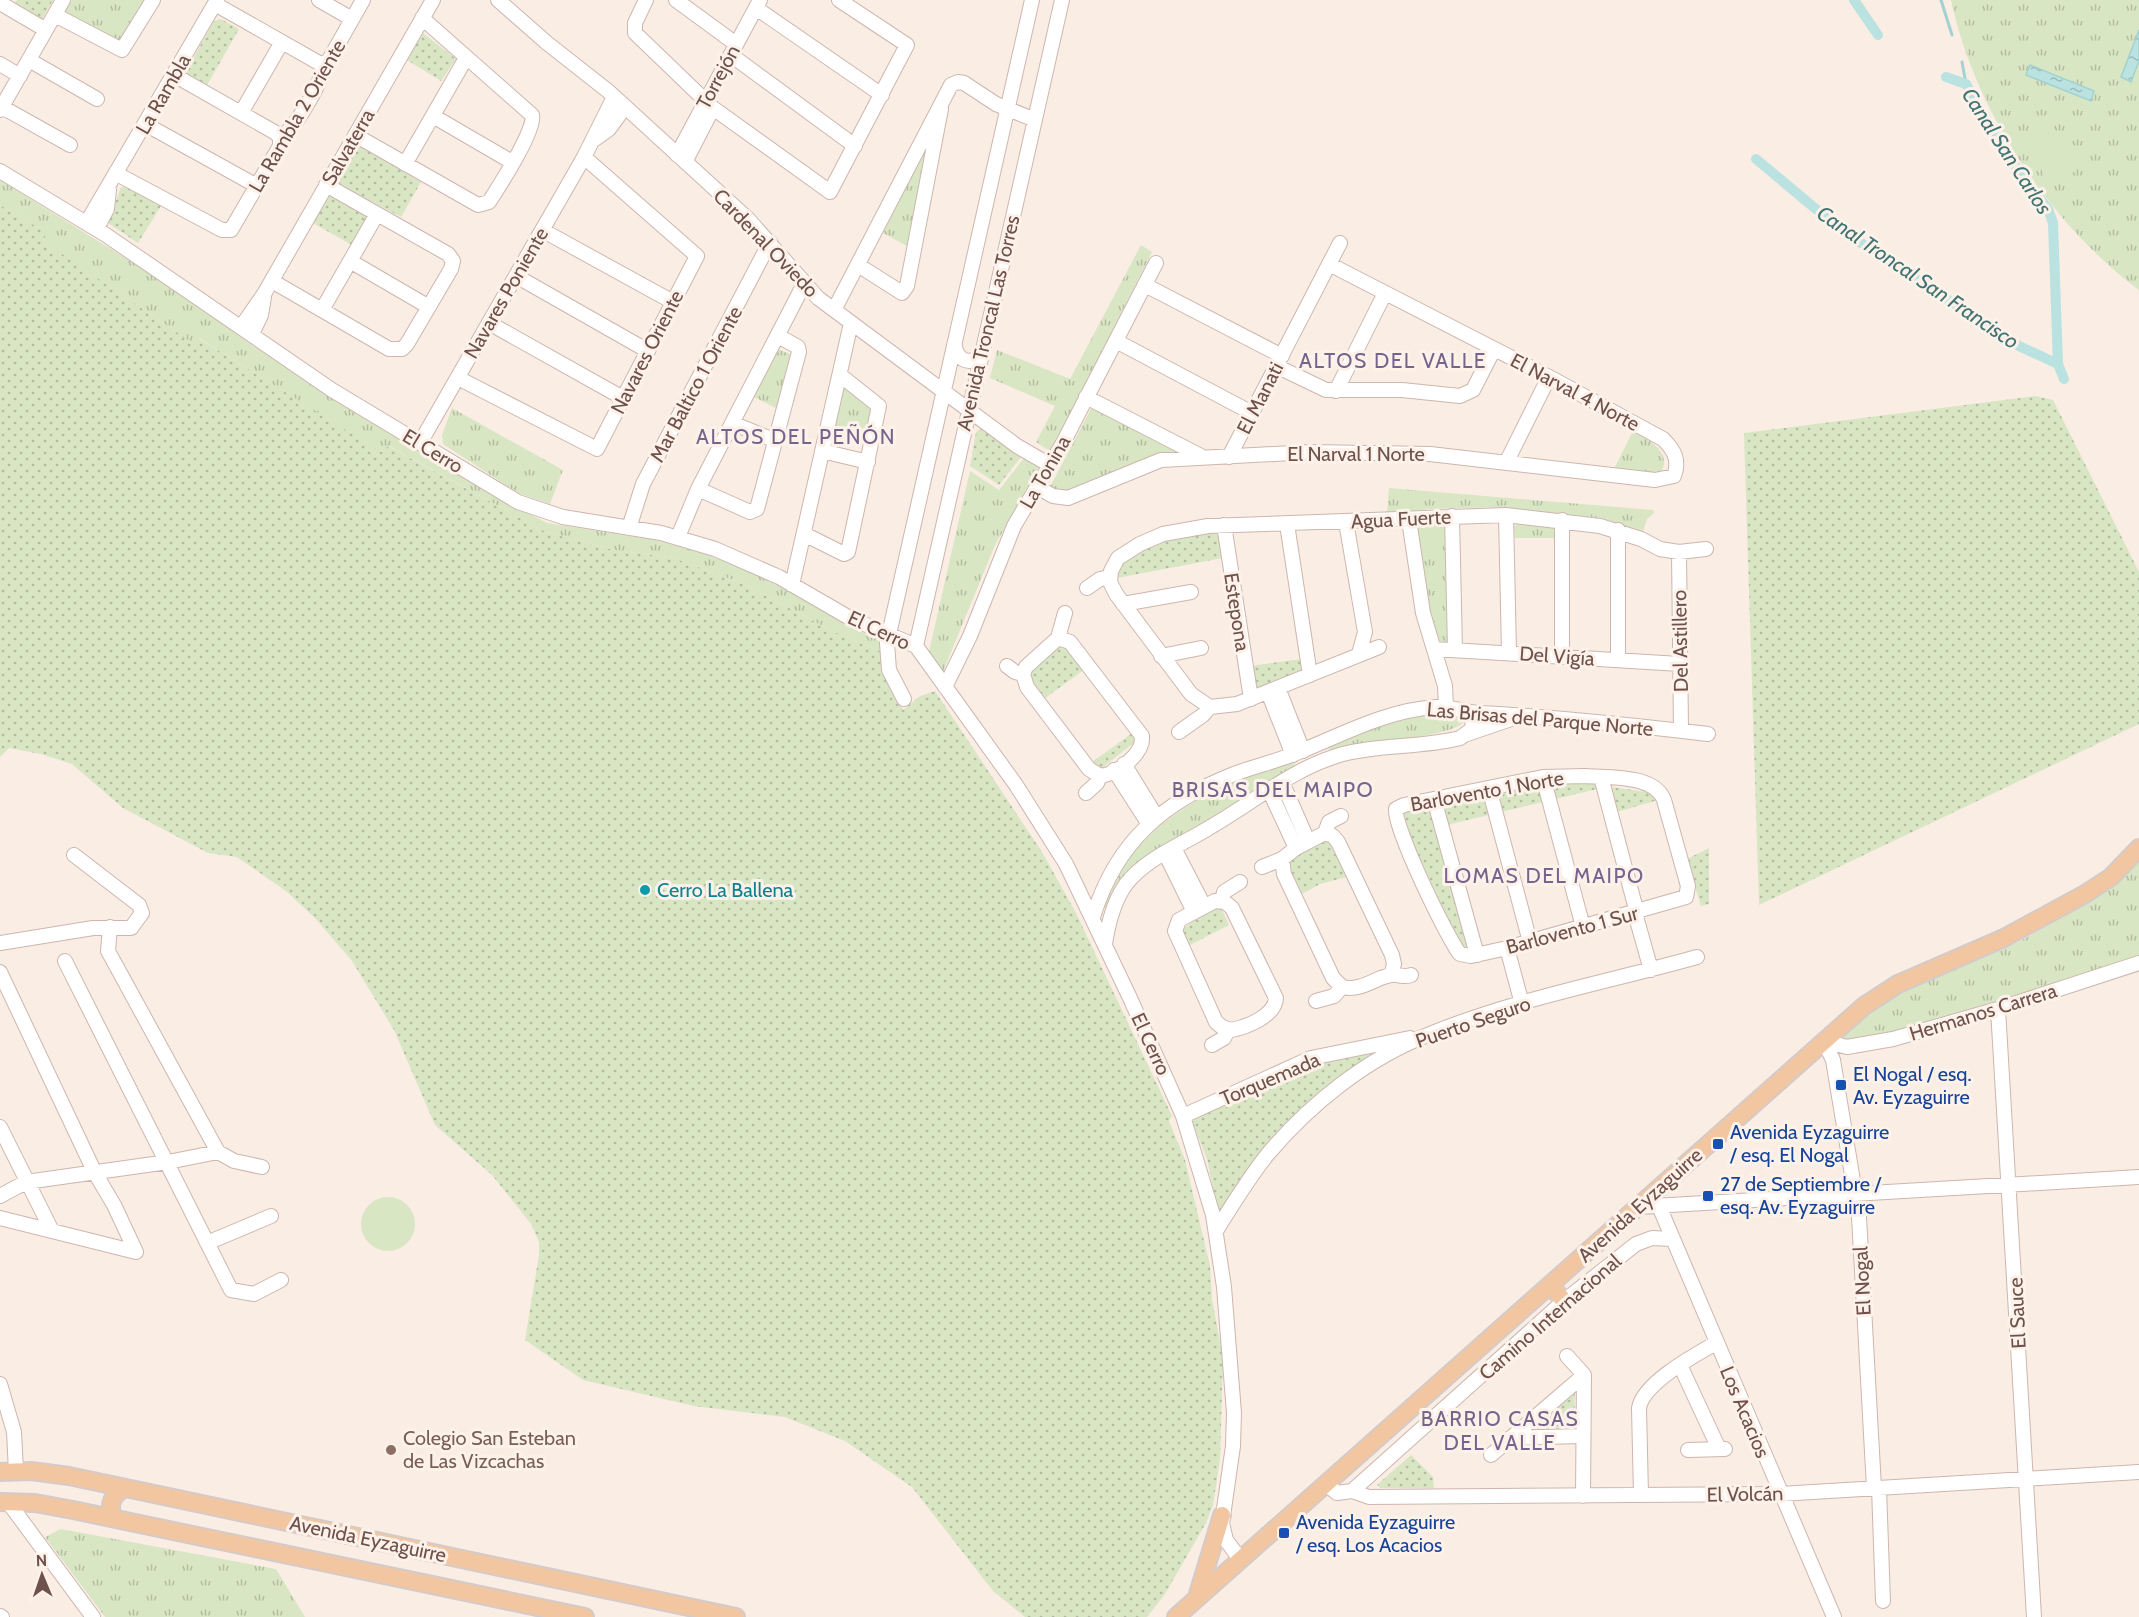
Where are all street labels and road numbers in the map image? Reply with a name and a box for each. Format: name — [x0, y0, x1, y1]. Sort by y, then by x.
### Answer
street label: La Rambla 2 Oriente — [244, 35, 350, 197]
street label: Torrejón — [691, 41, 745, 113]
street label: La Rambla — [130, 49, 196, 138]
street label: Salvaterra — [317, 104, 380, 189]
street label: Cardenal Oviedo — [708, 184, 824, 302]
street label: Avenida Troncal Las Torres — [951, 213, 1025, 433]
street label: Navares Poniente — [459, 223, 553, 363]
street label: Navares Oriente — [606, 286, 688, 418]
street label: Mar Baltico 1 Oriente — [645, 302, 747, 466]
street label: El Narval 4 Norte — [1506, 348, 1644, 436]
street label: El Manati — [1232, 358, 1288, 438]
street label: El Cerro — [399, 424, 467, 478]
street label: La Tonina — [1015, 431, 1076, 513]
street label: El Narval 1 Norte — [1287, 442, 1425, 466]
street label: Agua Fuerte — [1350, 504, 1452, 534]
street label: Estepona — [1219, 571, 1255, 653]
street label: Del Astillero — [1667, 590, 1693, 692]
street label: El Cerro — [844, 605, 914, 655]
street label: Del Vigía — [1519, 641, 1596, 671]
street label: Las Brisas del Parque Norte — [1426, 697, 1654, 741]
street label: Barlovento 1 Norte — [1408, 766, 1566, 816]
street label: Barlovento 1 Sur — [1503, 901, 1641, 959]
street label: Hermanos Carrera — [1906, 978, 2060, 1046]
street label: Puerto Seguro — [1412, 991, 1534, 1053]
street label: El Cerro — [1126, 1009, 1176, 1079]
street label: Torquemada — [1217, 1047, 1324, 1111]
street label: Avenida Eyzaguirre — [1573, 1143, 1707, 1267]
street label: El Nogal — [1848, 1245, 1876, 1316]
street label: Camino Internacional — [1474, 1249, 1626, 1385]
street label: El Sauce — [2003, 1277, 2031, 1349]
street label: Los Acacios — [1715, 1363, 1775, 1461]
street label: El Volcán — [1706, 1481, 1784, 1507]
street label: Avenida Eyzaguirre — [288, 1511, 448, 1567]

